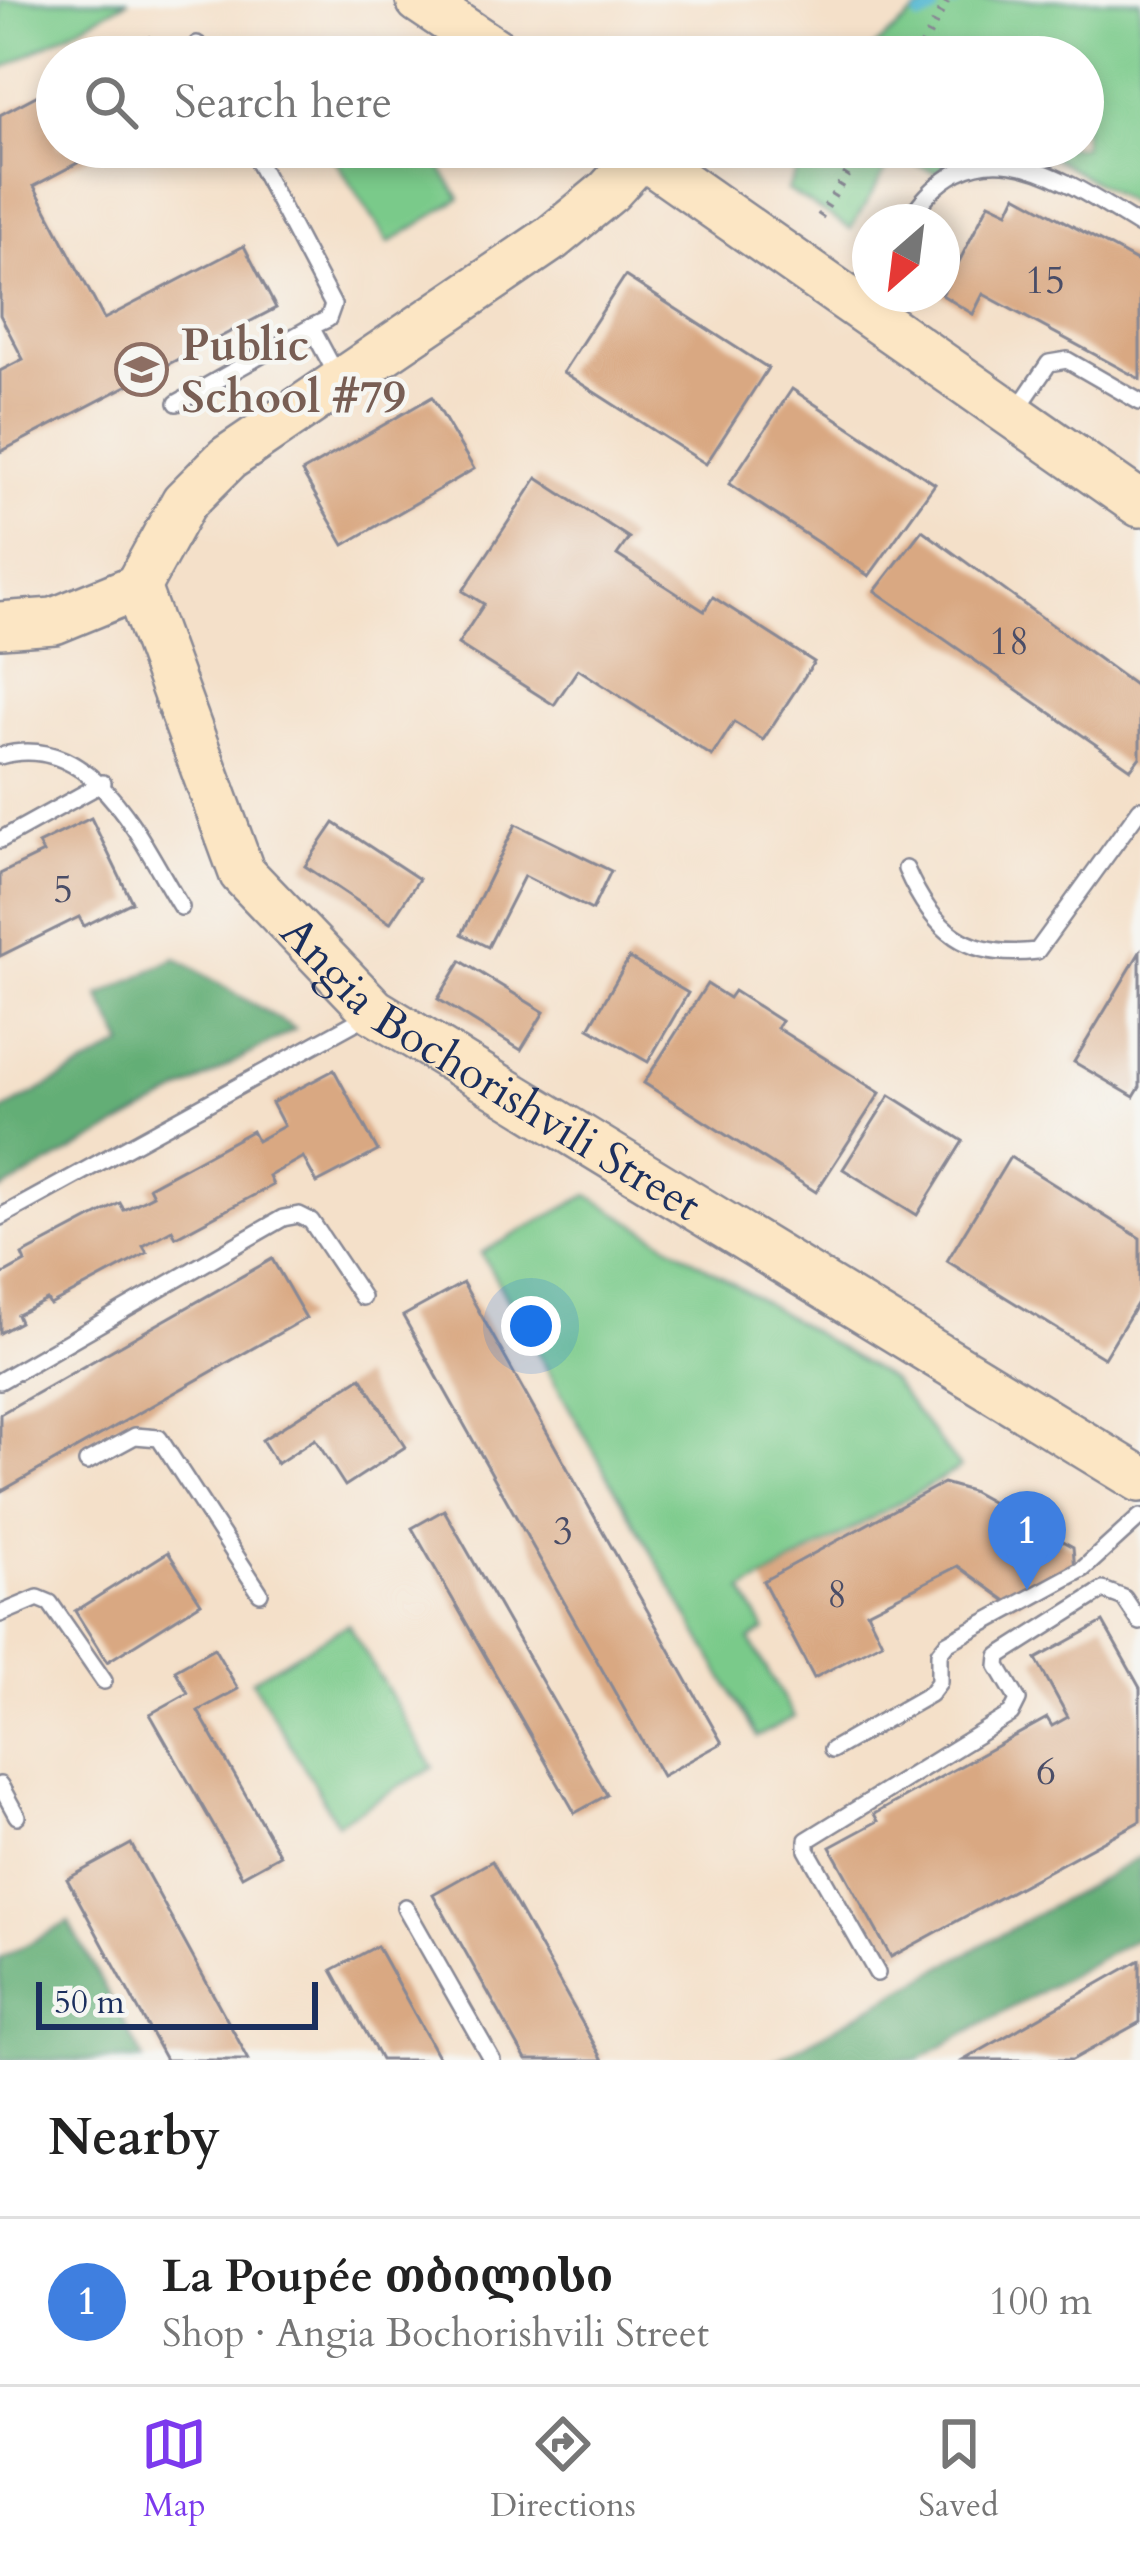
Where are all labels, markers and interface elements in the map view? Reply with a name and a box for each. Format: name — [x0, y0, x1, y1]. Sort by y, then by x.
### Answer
search box — [36, 36, 1104, 168]
icon: search — [78, 69, 144, 135]
text: Search here — [174, 72, 392, 133]
north arrow — [852, 204, 960, 312]
house number: 15 — [1025, 254, 1065, 307]
place label: Public School #79 — [181, 315, 406, 428]
school or university icon: Public School #79 — [114, 342, 170, 398]
house number: 18 — [989, 615, 1029, 668]
house number: 5 — [53, 863, 73, 916]
street label: Angia Bochorishvili Street — [267, 903, 712, 1236]
your location — [501, 1296, 561, 1356]
pin: 1 — [988, 1491, 1066, 1590]
house number: 3 — [553, 1505, 573, 1558]
house number: 8 — [827, 1568, 847, 1621]
house number: 6 — [1036, 1745, 1056, 1798]
scale bar — [36, 1976, 318, 2029]
text: 50 m — [54, 1980, 125, 2025]
text: Nearby — [48, 2103, 220, 2173]
text: La Poupée თბილისი — [162, 2246, 613, 2307]
text: 1 — [77, 2275, 97, 2328]
text: 100 m — [989, 2275, 1092, 2328]
text: Shop · Angia Bochorishvili Street — [162, 2307, 709, 2360]
tab: Map — [141, 2411, 207, 2528]
tab: Directions — [490, 2411, 636, 2528]
tab: Saved — [919, 2411, 999, 2528]

